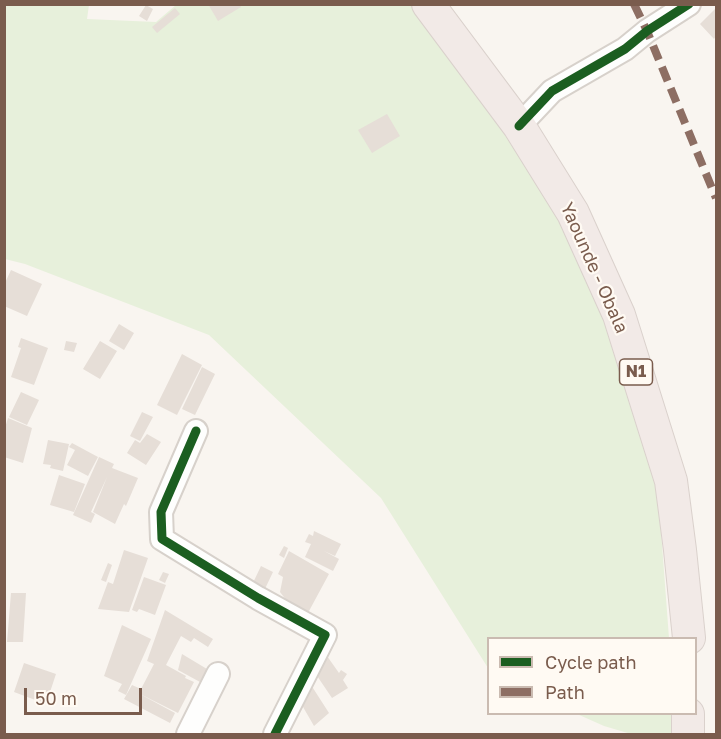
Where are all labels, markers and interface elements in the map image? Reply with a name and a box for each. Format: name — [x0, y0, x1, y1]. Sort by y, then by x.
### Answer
street label: Yaounde - Obala — [555, 199, 633, 337]
road number: N1 — [620, 359, 652, 385]
legend — [487, 637, 697, 715]
text: Cycle path — [545, 651, 637, 673]
scale bar — [27, 676, 146, 714]
text: Path — [545, 681, 585, 703]
text: 50 m — [35, 687, 77, 709]

